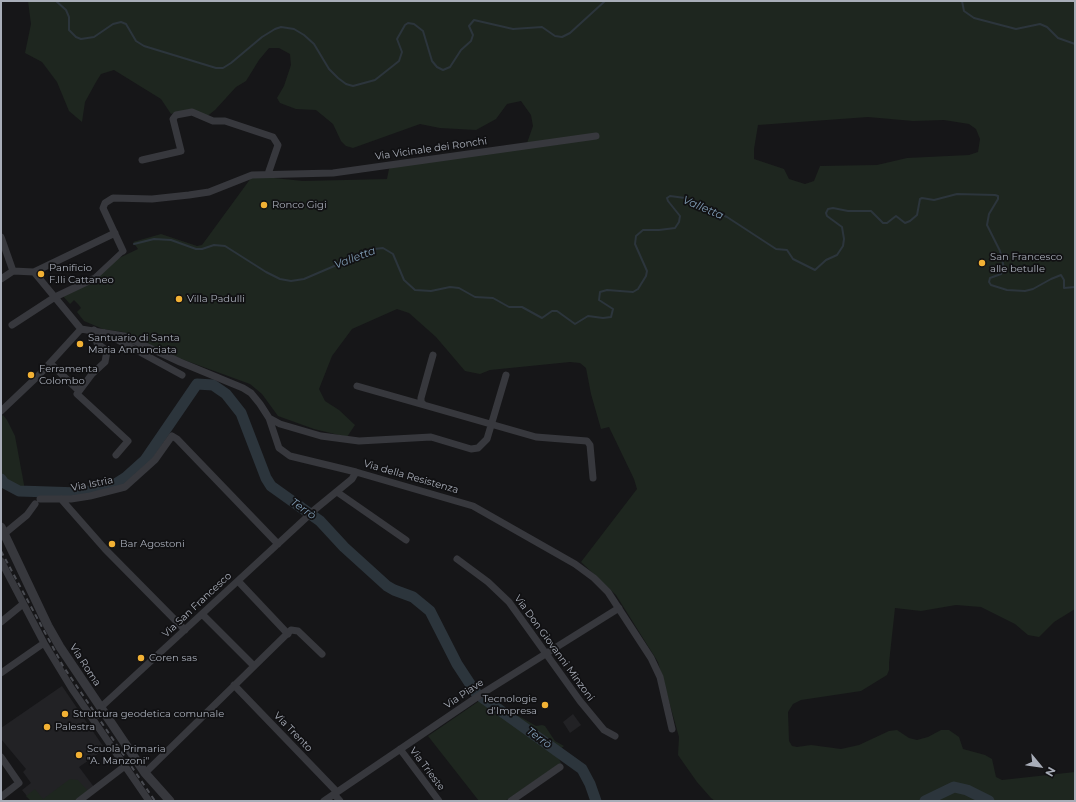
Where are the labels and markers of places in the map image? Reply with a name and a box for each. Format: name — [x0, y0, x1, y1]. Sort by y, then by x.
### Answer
place label: Ronco Gigi — [272, 199, 327, 211]
marker: Ronco Gigi — [259, 200, 269, 210]
place label: San Francesco alle betulle — [990, 251, 1062, 274]
marker: San Francesco alle betulle — [977, 258, 987, 268]
place label: Panificio F.lli Cattaneo — [49, 262, 114, 286]
marker: Panificio F.lli Cattaneo — [36, 269, 46, 279]
place label: Villa Padulli — [187, 293, 245, 305]
marker: Villa Padulli — [174, 294, 184, 304]
place label: Santuario di Santa Maria Annunciata — [88, 332, 180, 356]
marker: Santuario di Santa Maria Annunciata — [75, 339, 85, 349]
place label: Ferramenta Colombo — [39, 363, 98, 386]
marker: Ferramenta Colombo — [26, 370, 36, 380]
place label: Bar Agostoni — [120, 538, 185, 550]
marker: Bar Agostoni — [107, 539, 117, 549]
place label: Coren sas — [149, 652, 197, 664]
marker: Coren sas — [136, 653, 146, 663]
place label: Tecnologie d'Impresa — [483, 693, 537, 716]
marker: Tecnologie d'Impresa — [540, 700, 550, 710]
place label: Struttura geodetica comunale — [73, 708, 224, 720]
marker: Struttura geodetica comunale — [60, 709, 70, 719]
place label: Palestra — [55, 721, 95, 733]
marker: Palestra — [42, 722, 52, 732]
place label: Scuola Primaria "A. Manzoni" — [87, 743, 166, 766]
marker: Scuola Primaria "A. Manzoni" — [74, 750, 84, 760]

